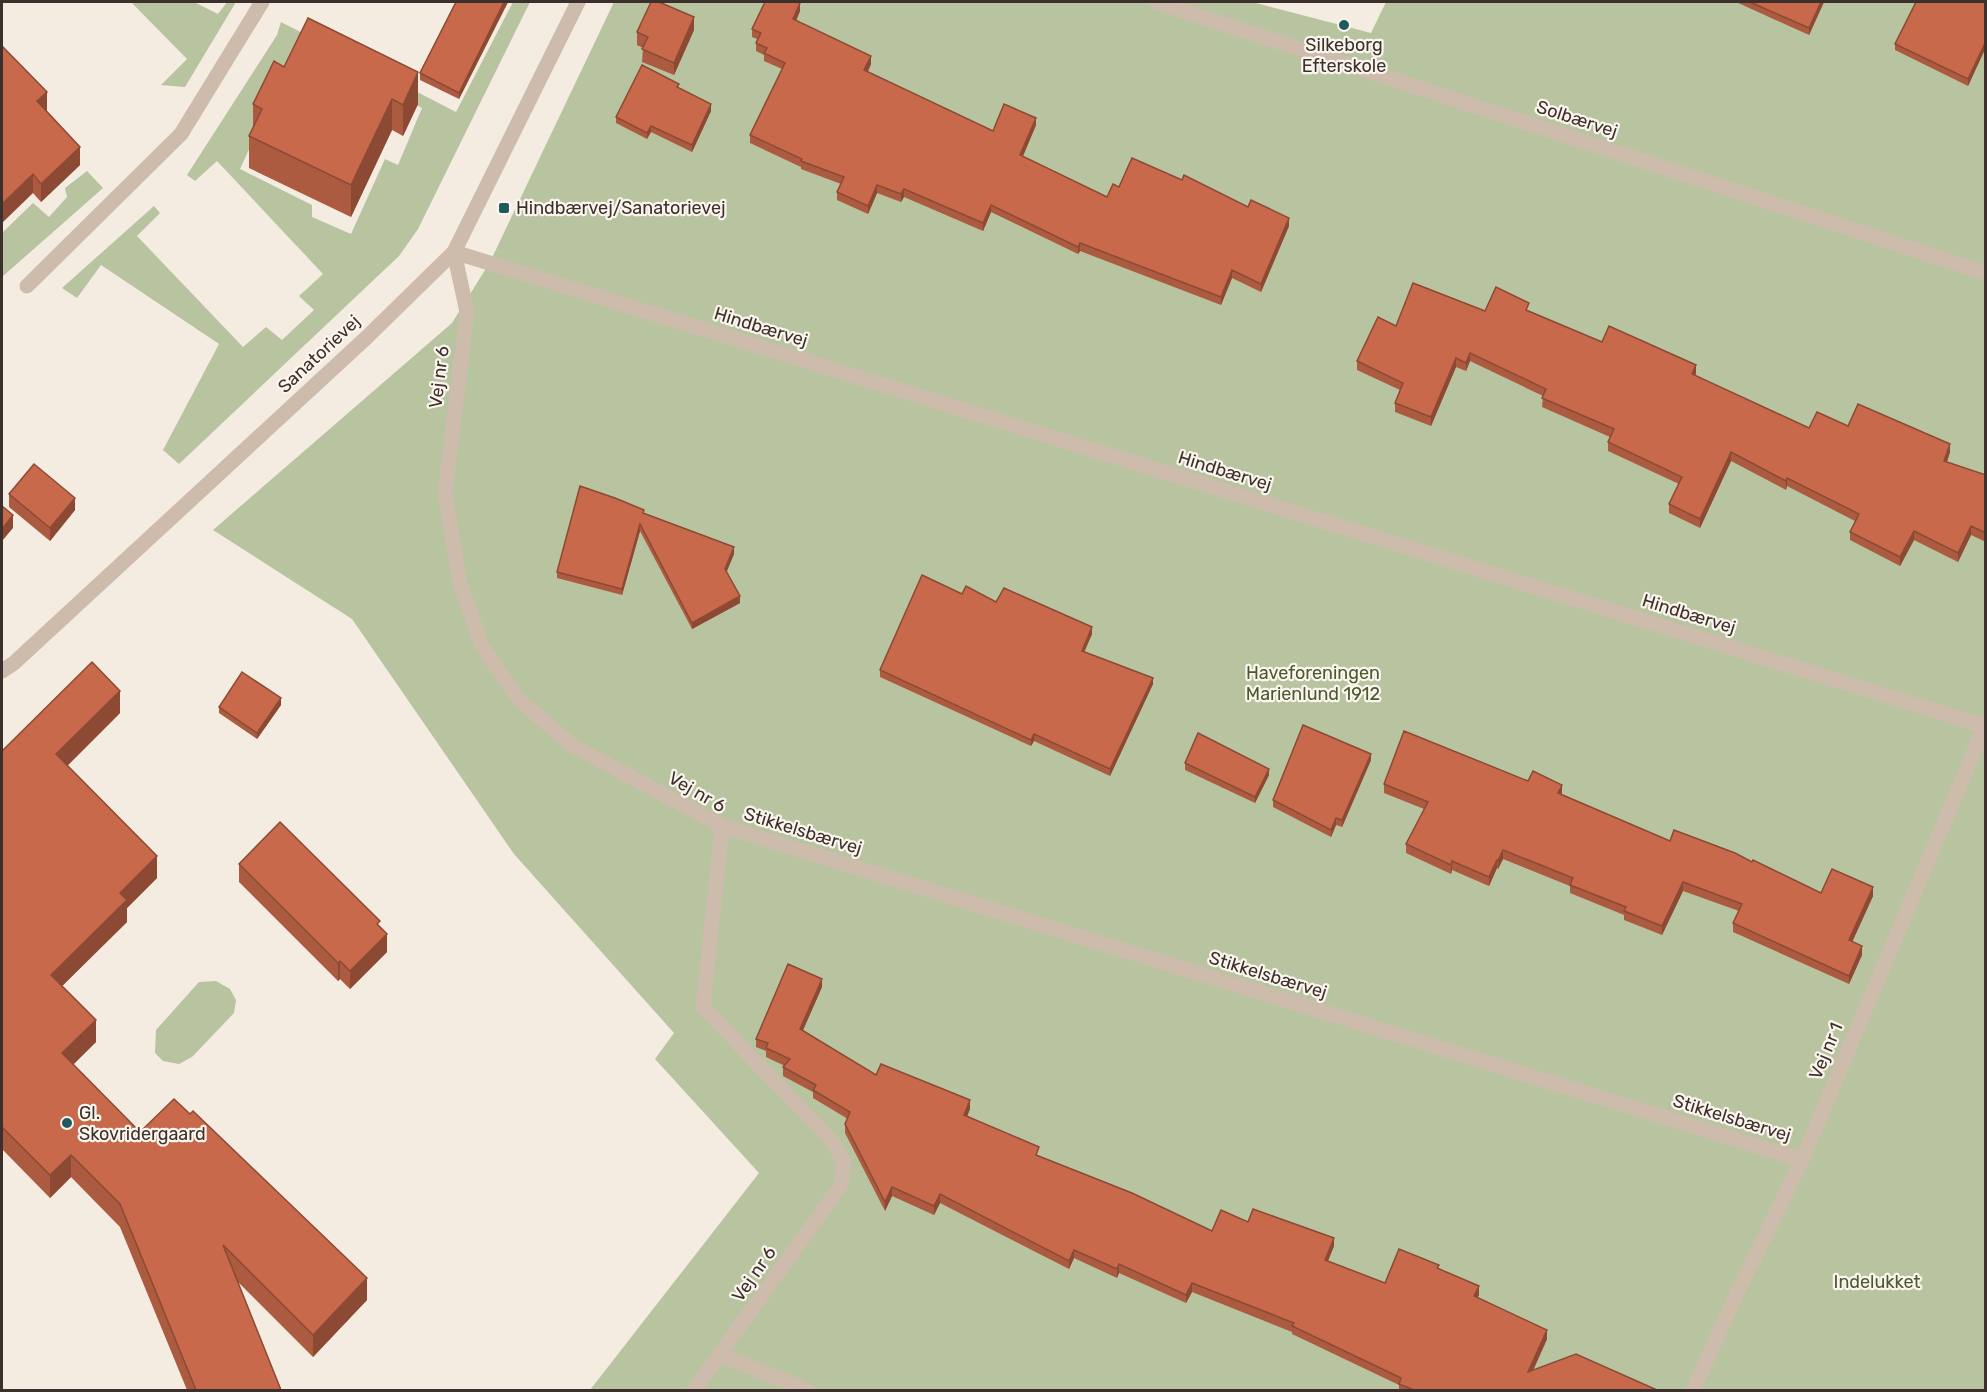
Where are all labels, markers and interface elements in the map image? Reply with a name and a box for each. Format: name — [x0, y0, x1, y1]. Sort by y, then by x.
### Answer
marker: Silkeborg Efterskole — [1337, 18, 1351, 32]
place label: Silkeborg Efterskole — [1302, 34, 1386, 77]
street label: Solbærvej — [1534, 96, 1620, 142]
place label: Hindbærvej/Sanatorievej — [516, 197, 726, 219]
marker: Hindbærvej/Sanatorievej — [497, 201, 511, 215]
street label: Hindbærvej — [712, 302, 810, 352]
street label: Sanatorievej — [273, 310, 365, 398]
street label: Vej nr 6 — [424, 344, 454, 409]
street label: Hindbærvej — [1176, 446, 1274, 496]
street label: Hindbærvej — [1640, 589, 1738, 639]
park label: Haveforeningen Marienlund 1912 — [1246, 662, 1380, 705]
street label: Vej nr 6 — [664, 767, 730, 817]
street label: Stikkelsbærvej — [741, 803, 865, 859]
street label: Stikkelsbærvej — [1206, 947, 1330, 1003]
street label: Vej nr 1 — [1804, 1019, 1848, 1083]
street label: Stikkelsbærvej — [1670, 1090, 1794, 1146]
place label: Gl. Skovridergaard — [79, 1102, 206, 1145]
marker: Gl. Skovridergaard — [60, 1116, 74, 1130]
street label: Vej nr 6 — [727, 1242, 781, 1306]
park label: Indelukket — [1833, 1271, 1921, 1293]

